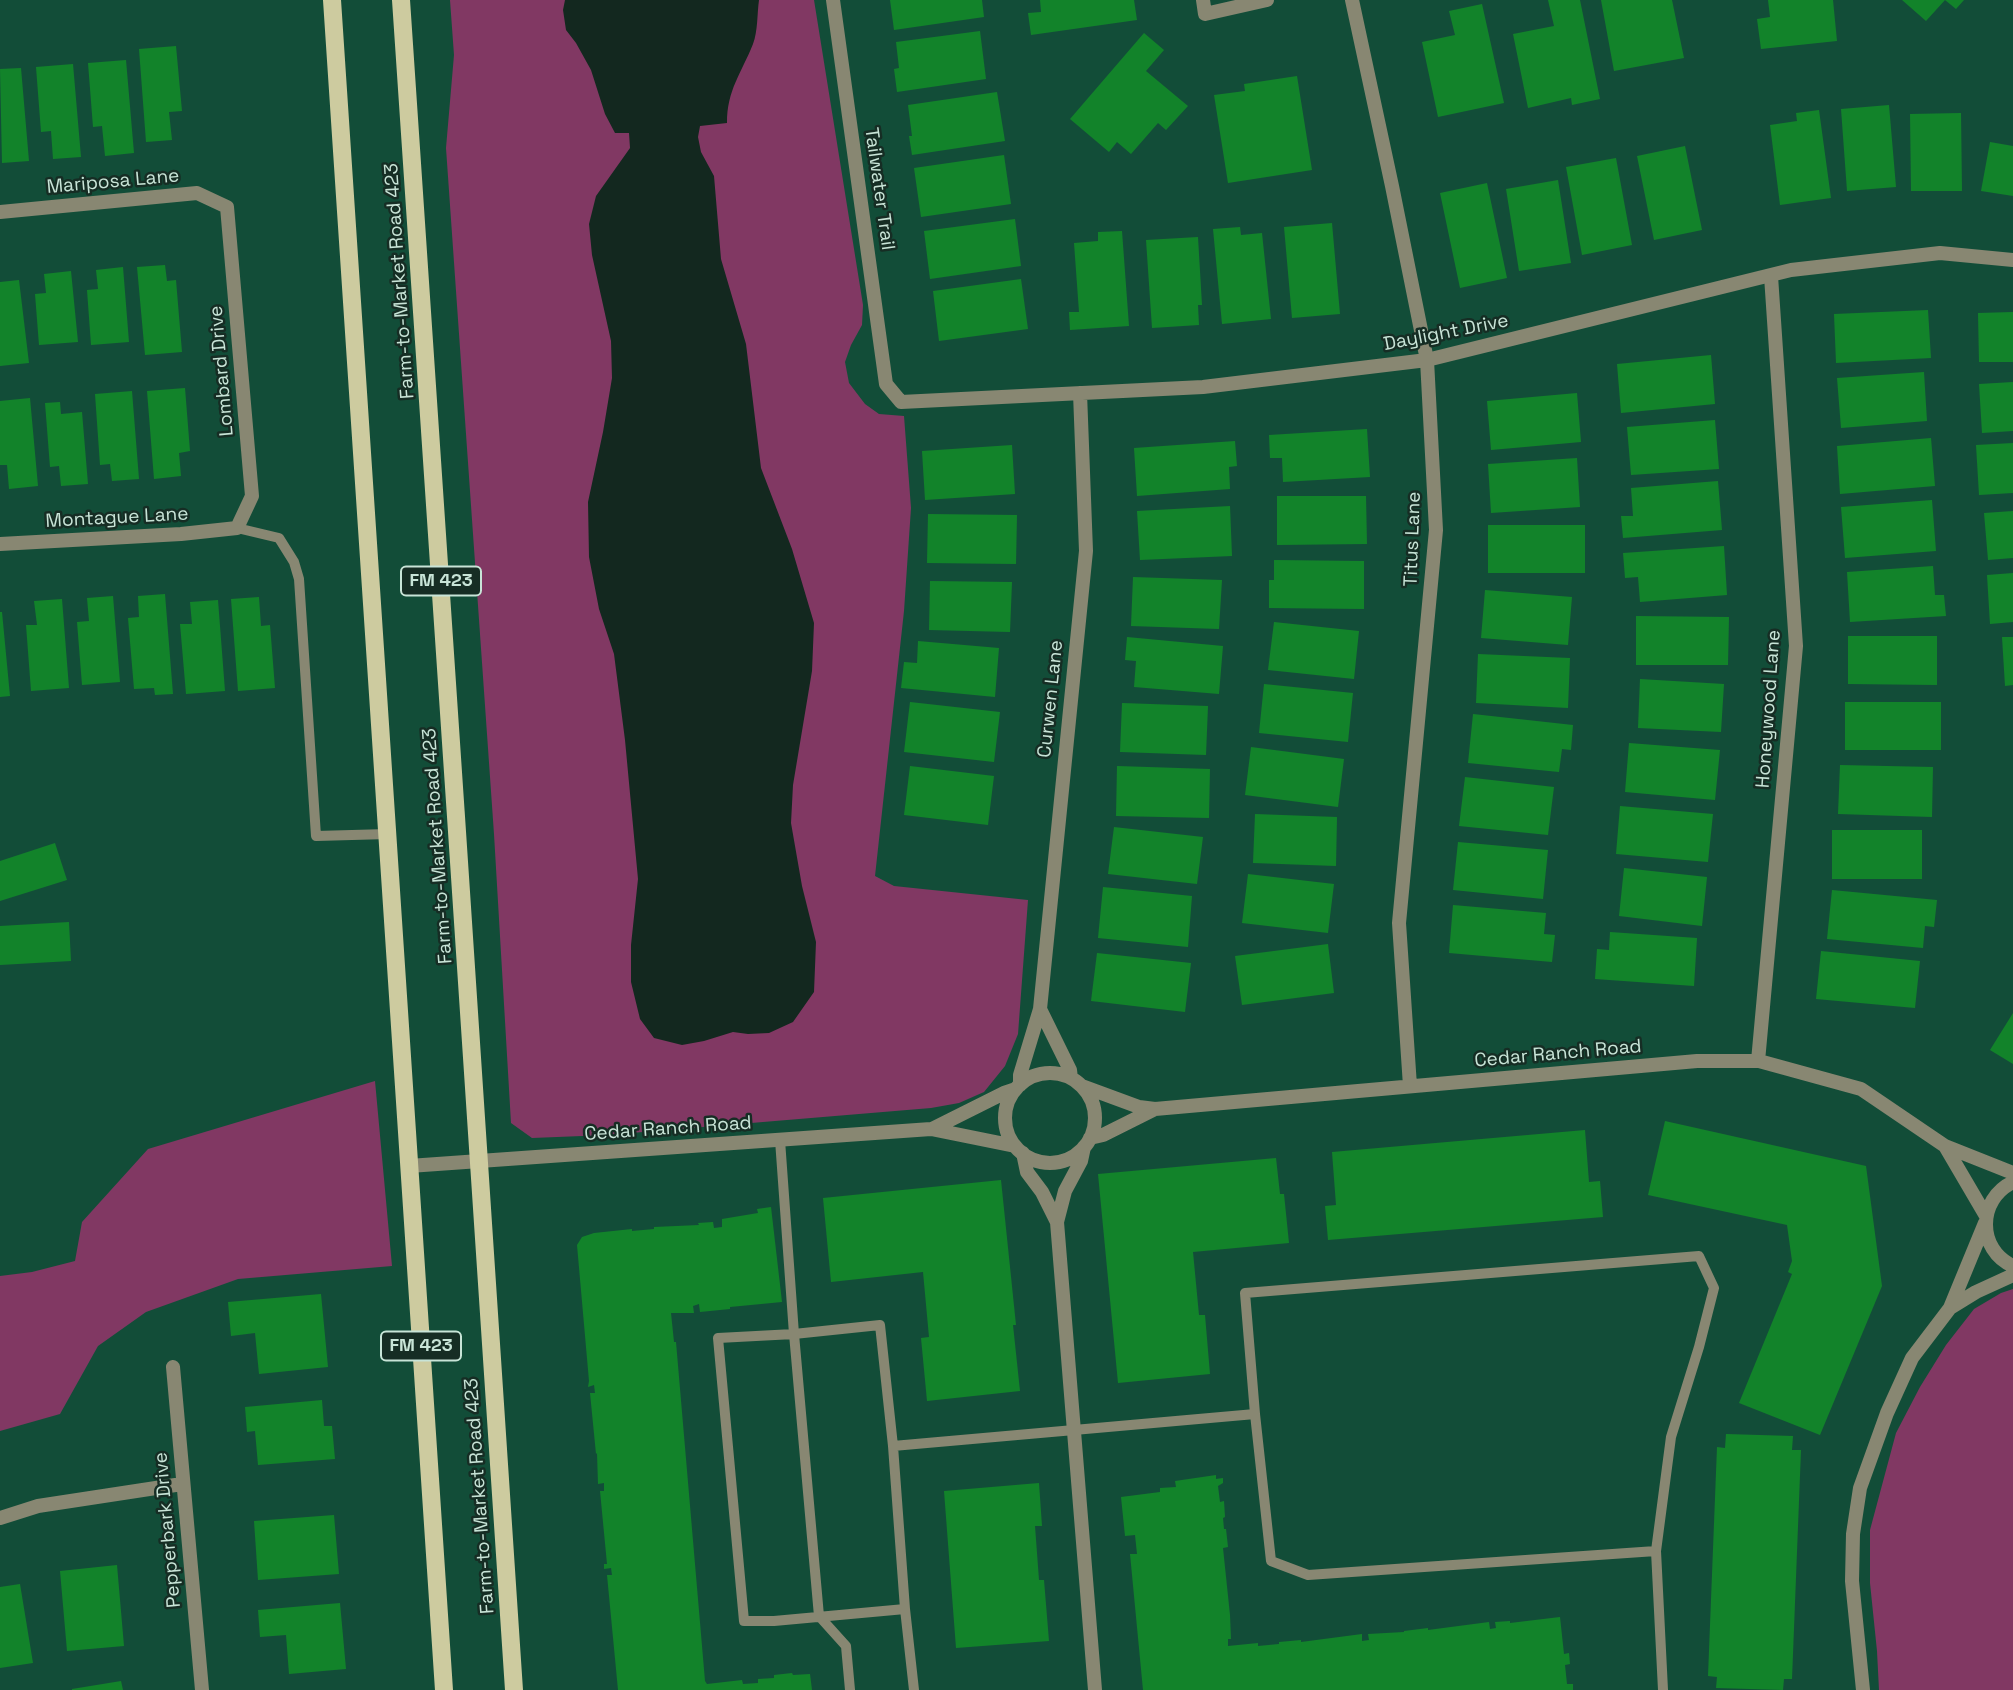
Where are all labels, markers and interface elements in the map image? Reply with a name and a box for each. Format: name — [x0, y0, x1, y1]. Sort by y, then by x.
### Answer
street label: Tailwater Trail — [859, 126, 899, 252]
street label: Farm-to-Market Road 423 — [380, 162, 420, 400]
street label: Mariposa Lane — [46, 165, 180, 199]
street label: Lombard Drive — [205, 305, 239, 437]
street label: Daylight Drive — [1382, 310, 1510, 356]
street label: Titus Lane — [1400, 491, 1426, 587]
street label: Montague Lane — [45, 503, 189, 533]
road number: FM 423 — [401, 566, 481, 596]
street label: Honeywood Lane — [1752, 629, 1786, 789]
street label: Curwen Lane — [1033, 639, 1069, 759]
street label: Farm-to-Market Road 423 — [418, 727, 458, 965]
street label: Cedar Ranch Road — [1473, 1035, 1643, 1073]
street label: Cedar Ranch Road — [584, 1112, 752, 1146]
road number: FM 423 — [381, 1331, 461, 1360]
street label: Farm-to-Market Road 423 — [460, 1377, 500, 1615]
street label: Pepperbark Drive — [150, 1451, 186, 1609]

